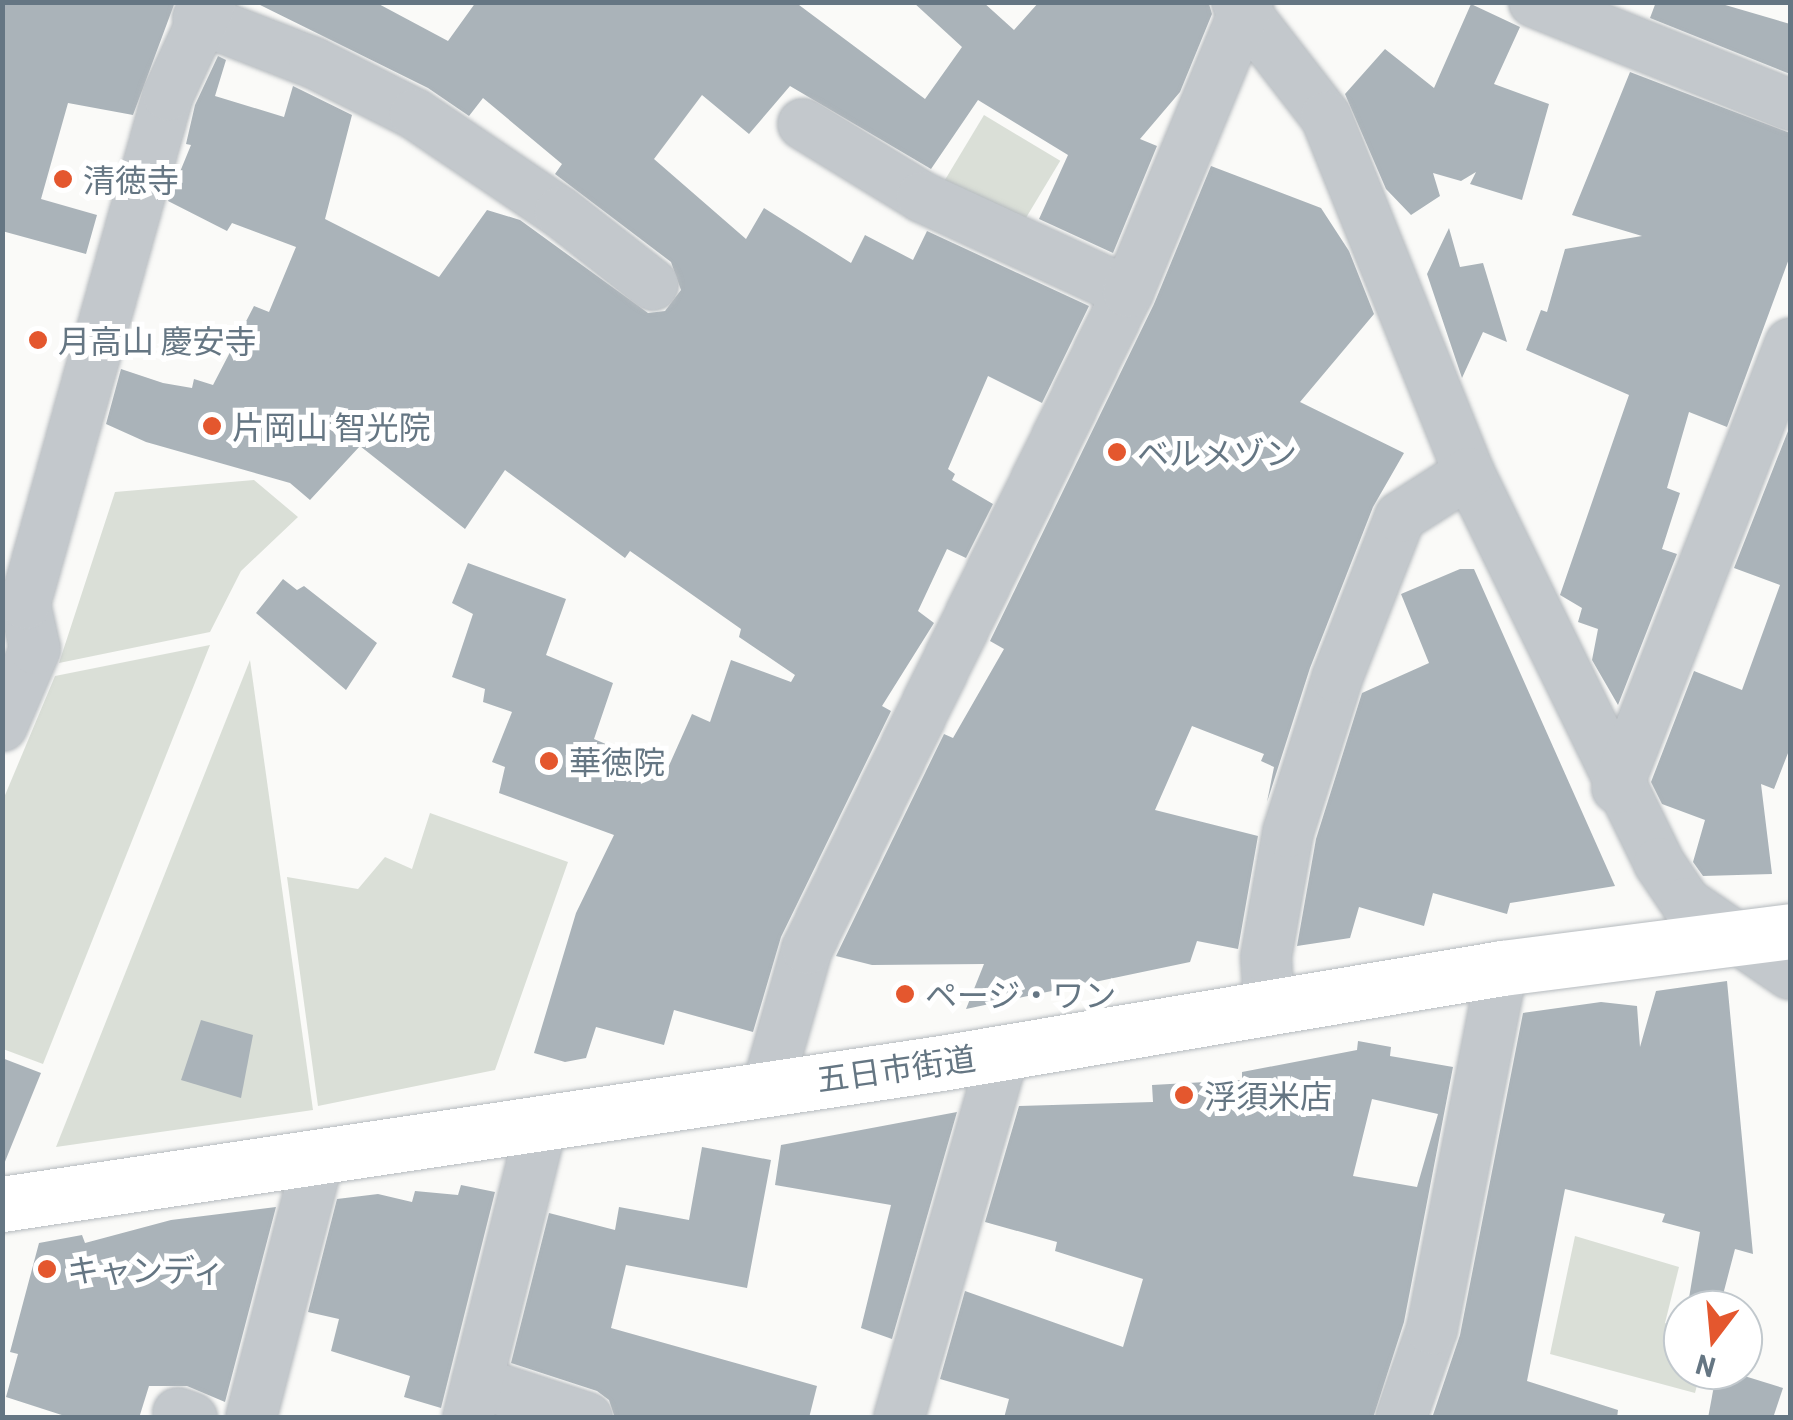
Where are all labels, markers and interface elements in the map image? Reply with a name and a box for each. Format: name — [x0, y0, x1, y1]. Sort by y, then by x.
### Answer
place label: 清徳寺 — [83, 160, 179, 198]
marker: 清徳寺 — [52, 168, 74, 190]
place label: 月高山 慶安寺 — [58, 321, 256, 359]
marker: 月高山 慶安寺 — [27, 329, 49, 351]
place label: 片岡山 智光院 — [232, 407, 430, 445]
marker: 片岡山 智光院 — [201, 415, 223, 437]
place label: ベルメゾン — [1137, 433, 1297, 471]
marker: ベルメゾン — [1106, 441, 1128, 463]
place label: 華徳院 — [569, 742, 665, 780]
marker: 華徳院 — [538, 750, 560, 772]
place label: ページ・ワン — [925, 975, 1117, 1013]
marker: ページ・ワン — [894, 983, 916, 1005]
street label: 五日市街道 — [814, 1038, 978, 1098]
place label: 浮須米店 — [1204, 1076, 1332, 1114]
marker: 浮須米店 — [1173, 1084, 1195, 1106]
place label: キャンディ — [67, 1250, 227, 1288]
marker: キャンディ — [36, 1258, 58, 1280]
north arrow — [1663, 1290, 1763, 1390]
text: N — [1692, 1348, 1719, 1386]

